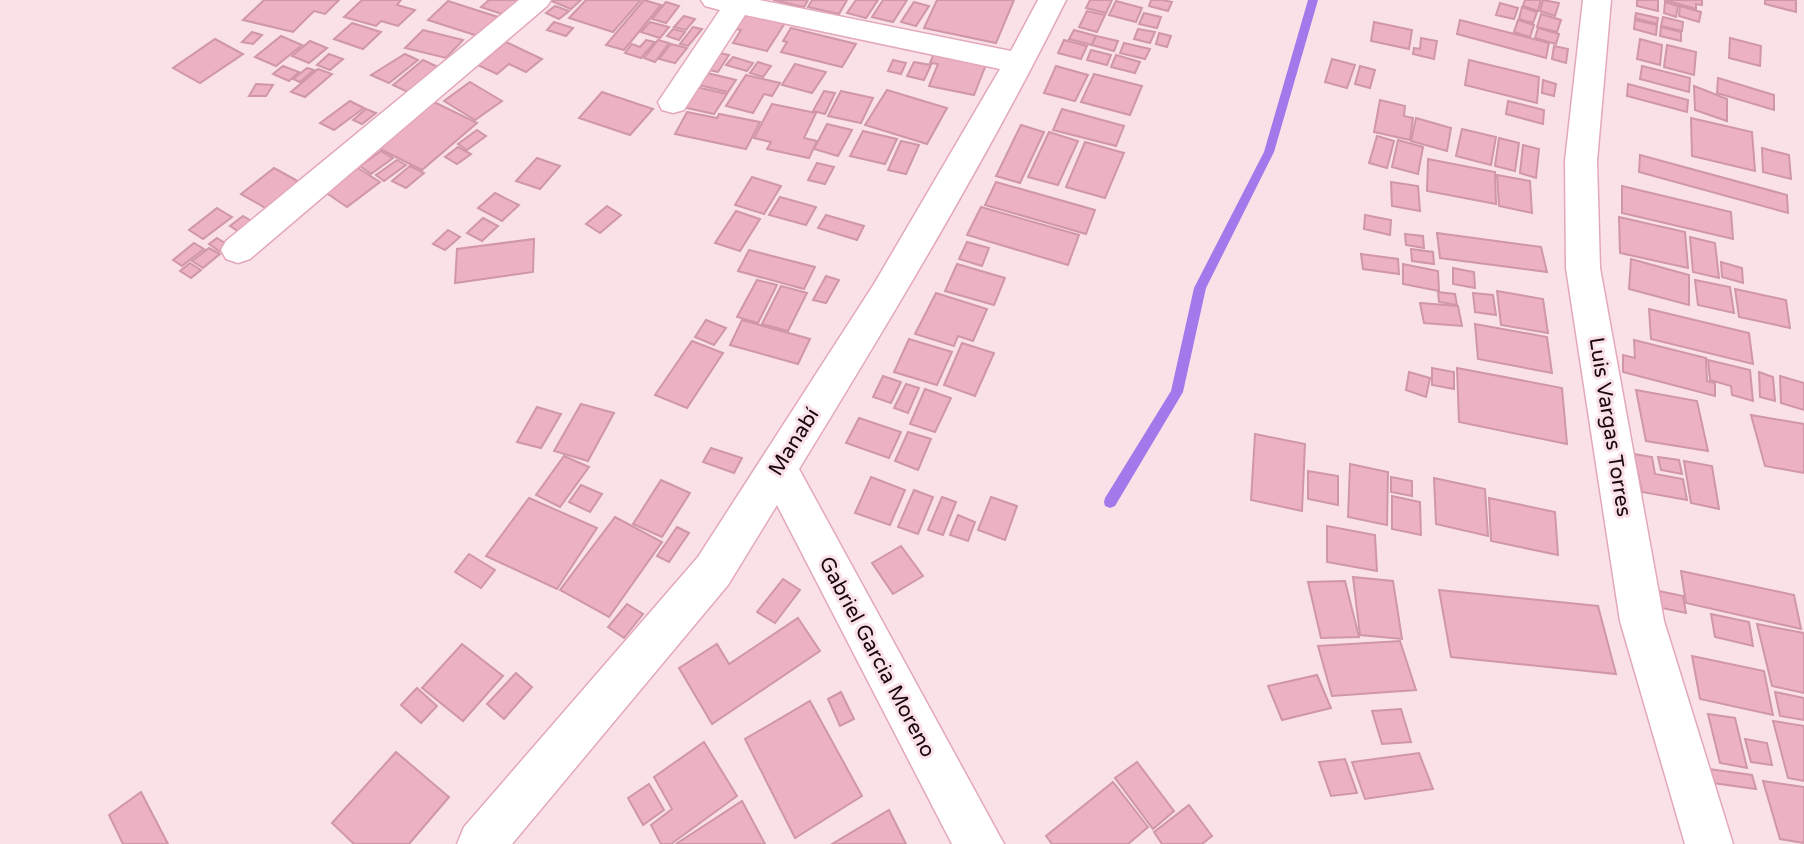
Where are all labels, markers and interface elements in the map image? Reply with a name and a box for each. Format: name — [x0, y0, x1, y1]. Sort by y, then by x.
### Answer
street label: Luis Vargas Torres — [1583, 336, 1637, 518]
street label: Manabí — [763, 404, 825, 480]
street label: Gabriel Garcia Moreno — [813, 552, 941, 762]

